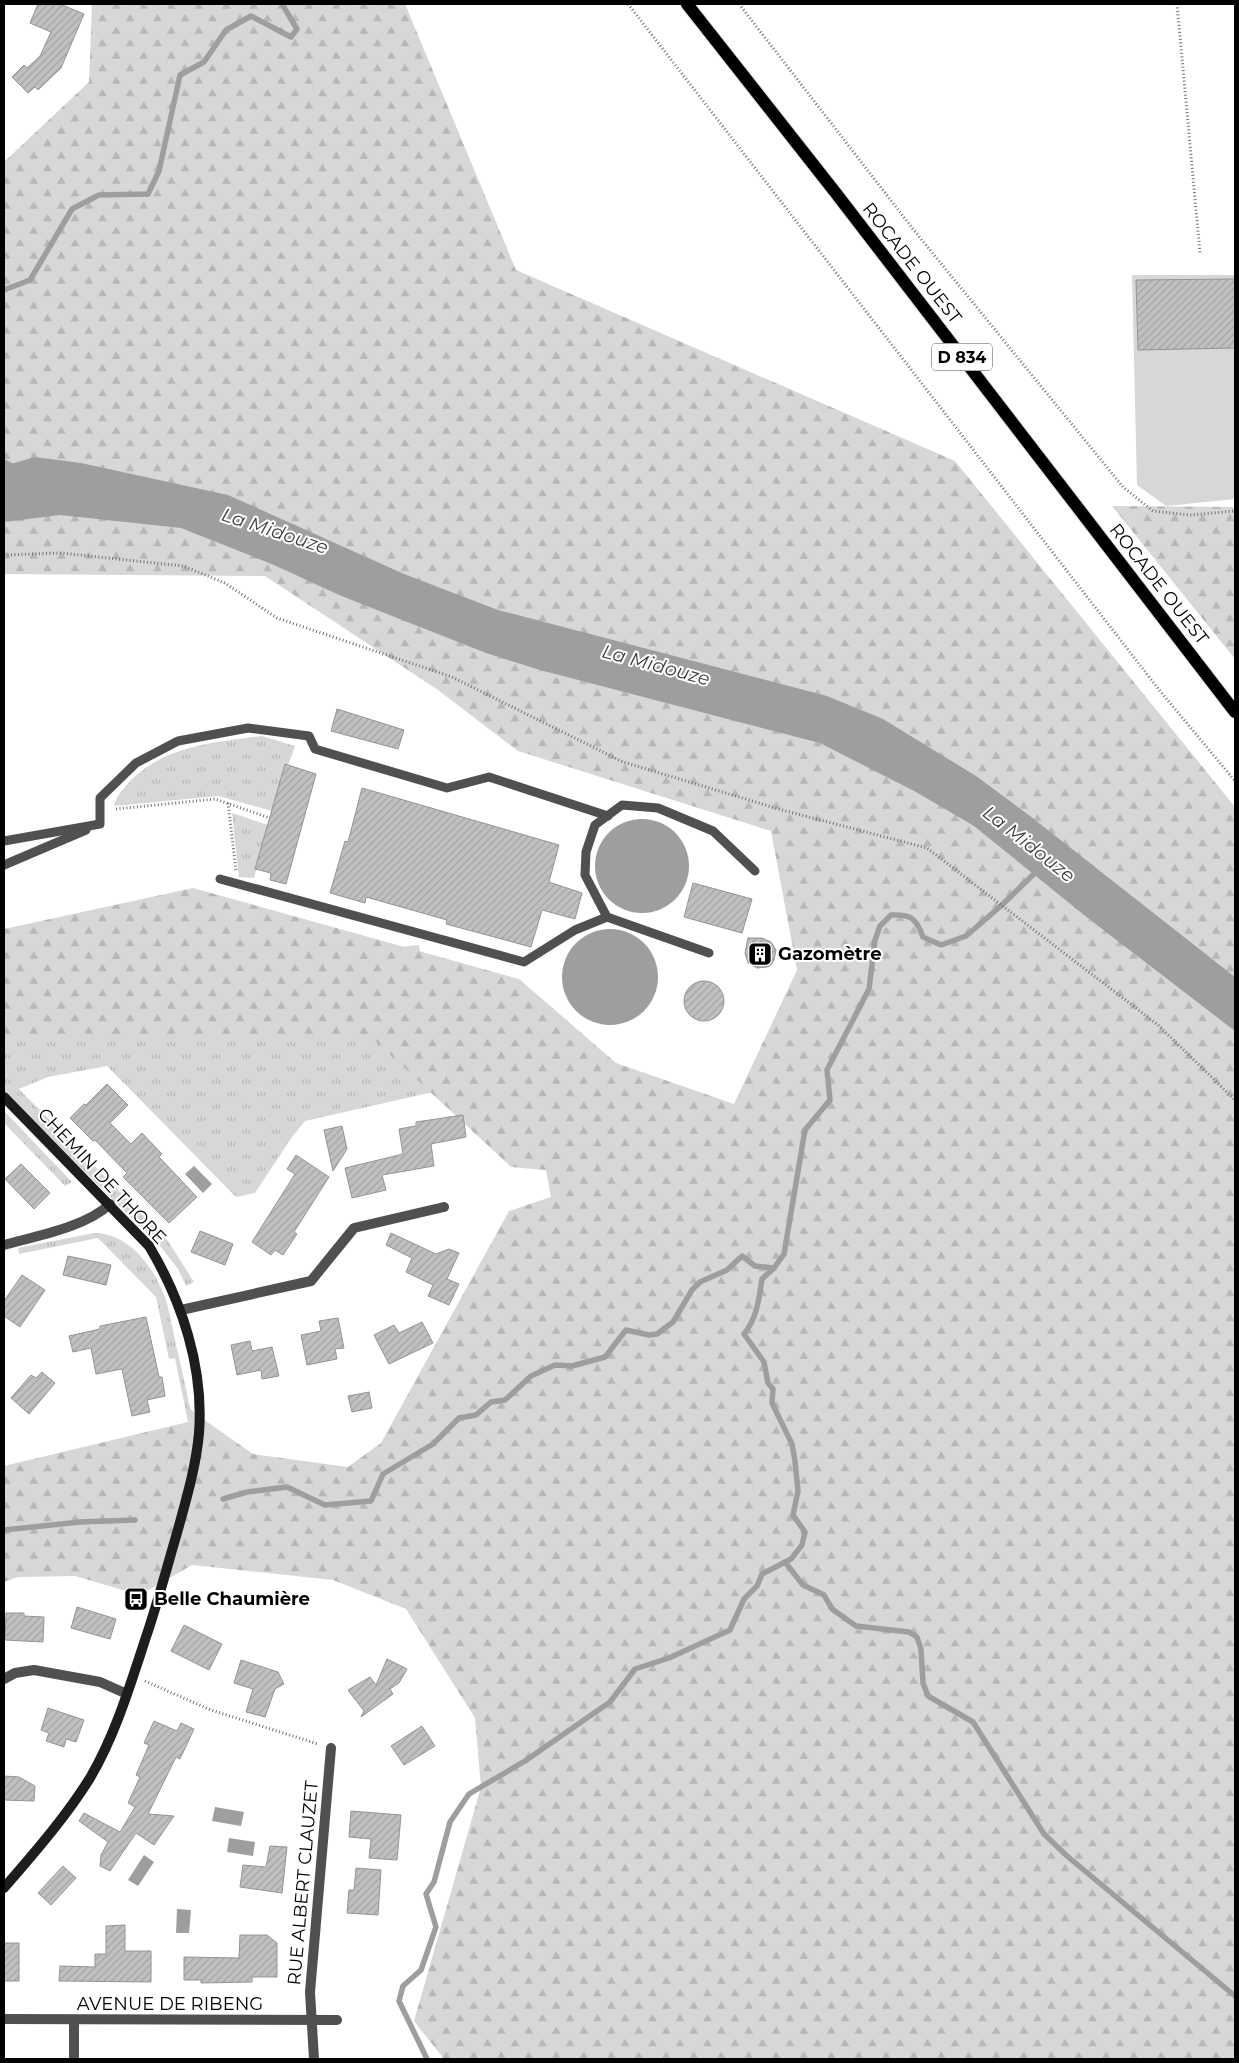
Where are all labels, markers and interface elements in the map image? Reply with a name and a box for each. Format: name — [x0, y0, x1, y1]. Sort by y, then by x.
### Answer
street label: ROCADE OUEST — [858, 198, 967, 328]
road number: D 834 — [932, 344, 992, 371]
water label: La Midouze — [219, 503, 331, 559]
street label: ROCADE OUEST — [1105, 519, 1214, 649]
water label: La Midouze — [600, 640, 712, 690]
water label: La Midouze — [978, 801, 1080, 887]
building icon: Gazomètre — [747, 941, 773, 967]
place label: Gazomètre — [778, 943, 882, 965]
street label: CHEMIN DE THORE — [33, 1103, 171, 1249]
bus stop icon: Belle Chaumière — [123, 1586, 149, 1612]
place label: Belle Chaumière — [154, 1588, 310, 1610]
street label: RUE ALBERT CLAUZET — [283, 1779, 323, 1986]
street label: AVENUE DE RIBENG — [77, 1993, 263, 2015]

